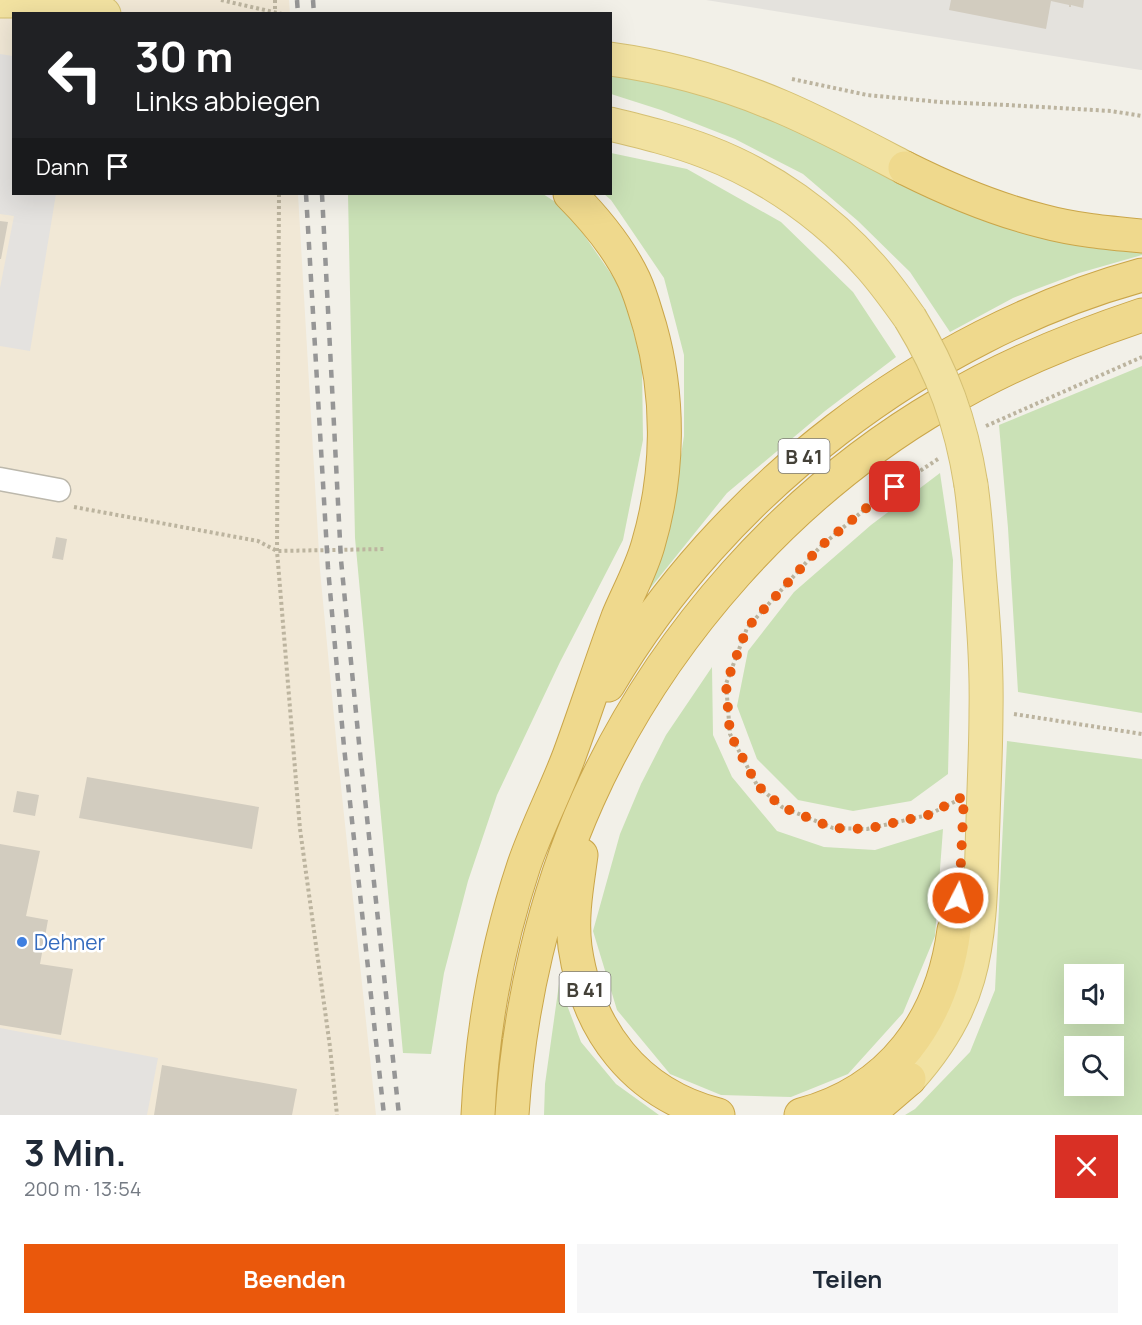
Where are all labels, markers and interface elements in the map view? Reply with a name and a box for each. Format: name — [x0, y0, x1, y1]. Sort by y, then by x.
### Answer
text: 30 m — [135, 27, 233, 85]
icon: left — [36, 36, 114, 114]
text: Links abbiegen — [135, 82, 320, 119]
icon: arrive — [101, 150, 134, 183]
text: Dann — [36, 152, 89, 182]
road number: B 41 — [778, 439, 830, 473]
pin — [869, 461, 920, 512]
icon: arrive — [878, 470, 911, 503]
position arrow — [926, 866, 990, 930]
place label: Dehner — [34, 928, 106, 956]
marker: Dehner — [15, 935, 29, 949]
map controls — [1064, 964, 1124, 1096]
button: sound — [1064, 964, 1124, 1024]
road number: B 41 — [560, 972, 610, 1006]
button: search — [1064, 1036, 1124, 1096]
text: 3 Min. — [24, 1128, 126, 1177]
button: close — [1055, 1135, 1118, 1198]
text: 200 m · 13:54 — [24, 1175, 141, 1202]
button: Beenden — [24, 1244, 565, 1313]
button: Teilen — [577, 1244, 1118, 1313]

